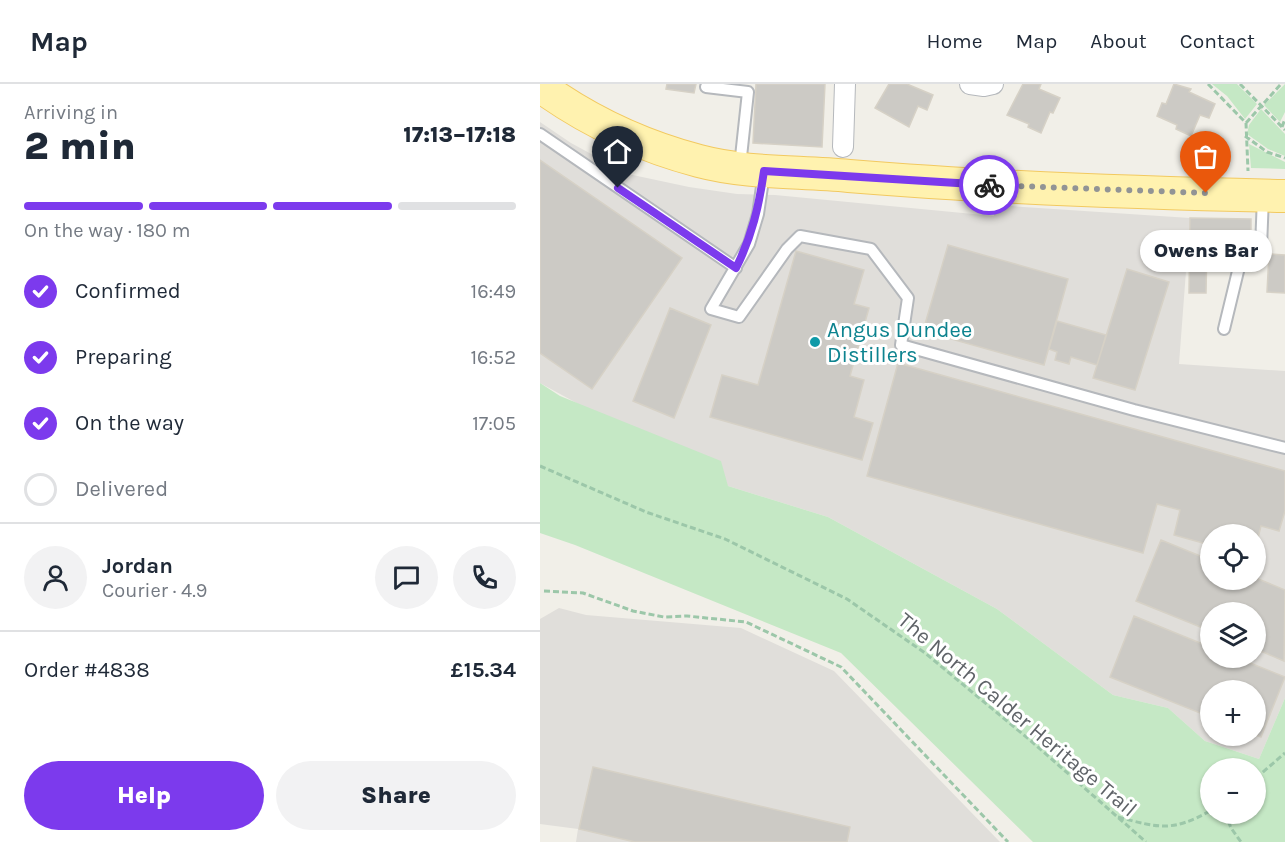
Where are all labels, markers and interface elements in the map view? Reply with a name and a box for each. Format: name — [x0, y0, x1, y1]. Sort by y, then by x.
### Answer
text: Map — [30, 25, 88, 58]
text: Home — [927, 29, 983, 53]
text: Map — [1016, 29, 1057, 53]
text: About — [1090, 29, 1147, 53]
text: Contact — [1180, 29, 1255, 53]
text: Arriving in — [24, 101, 118, 124]
text: 17:13–17:18 — [403, 122, 516, 148]
text: 2 min — [24, 123, 136, 169]
pin — [592, 126, 643, 188]
pin — [1180, 131, 1231, 193]
icon: home — [601, 135, 634, 168]
icon: bag — [1189, 140, 1222, 173]
courier — [959, 155, 1019, 215]
icon: bike — [973, 169, 1006, 202]
text: On the way · 180 m — [24, 219, 190, 242]
callout: Owens Bar — [1140, 229, 1272, 271]
text: Owens Bar — [1154, 239, 1258, 262]
icon: check — [24, 275, 57, 308]
text: Confirmed — [75, 278, 181, 304]
text: 16:49 — [471, 280, 516, 303]
place label: Angus Dundee Distillers — [827, 317, 972, 368]
marker: Angus Dundee Distillers — [808, 335, 822, 349]
icon: check — [24, 341, 57, 374]
text: Preparing — [75, 344, 172, 370]
text: 16:52 — [470, 346, 516, 369]
icon: check — [24, 407, 57, 440]
text: On the way — [75, 410, 184, 436]
text: 17:05 — [472, 412, 516, 435]
text: Delivered — [75, 476, 168, 502]
map controls — [1200, 524, 1266, 824]
button: locate — [1200, 524, 1266, 590]
button: person — [24, 546, 87, 609]
button: chat — [375, 546, 438, 609]
button: phone — [453, 546, 516, 609]
text: Jordan — [102, 553, 173, 579]
text: Courier · 4.9 — [102, 579, 207, 602]
button: layers — [1200, 602, 1266, 668]
street label: The North Calder Heritage Trail — [893, 607, 1142, 822]
text: Order #4838 — [24, 657, 150, 683]
text: £15.34 — [451, 657, 516, 683]
button: + — [1200, 680, 1266, 746]
button: − — [1200, 758, 1266, 824]
button: Help — [24, 761, 264, 830]
button: Share — [276, 761, 516, 830]

